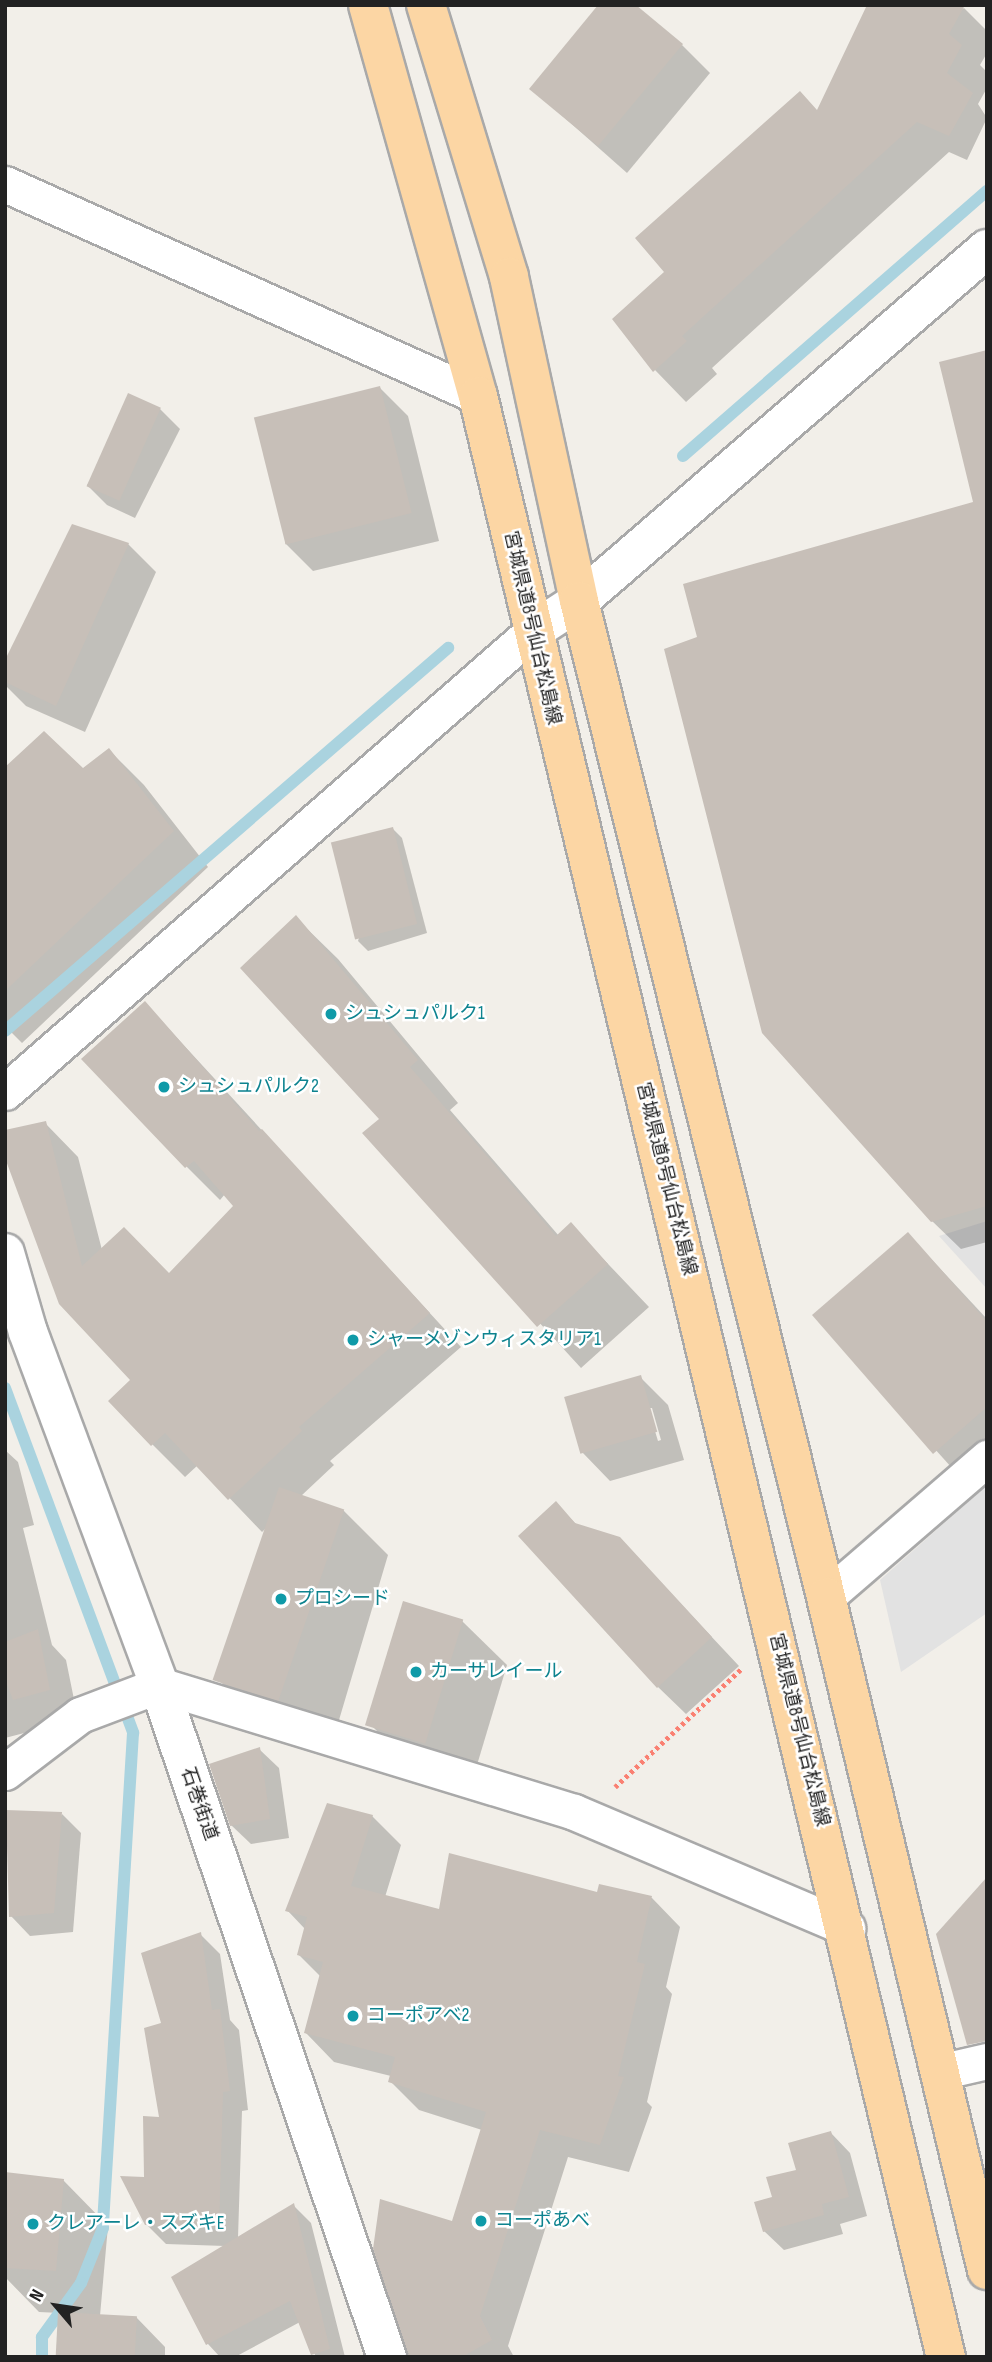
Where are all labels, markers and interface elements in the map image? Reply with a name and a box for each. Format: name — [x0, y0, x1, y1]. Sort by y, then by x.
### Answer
street label: 宮城県道8号仙台松島線 — [499, 529, 565, 727]
place label: シュシュパルク1 — [345, 1003, 485, 1025]
marker: シュシュパルク1 — [323, 1006, 339, 1022]
place label: シュシュパルク2 — [178, 1076, 319, 1098]
marker: シュシュパルク2 — [156, 1079, 172, 1095]
street label: 宮城県道8号仙台松島線 — [631, 1080, 701, 1278]
place label: シャーメゾンウィスタリア1 — [367, 1329, 602, 1351]
marker: シャーメゾンウィスタリア1 — [345, 1332, 361, 1348]
place label: プロシード — [295, 1588, 390, 1610]
marker: プロシード — [273, 1591, 289, 1607]
street label: 宮城県道8号仙台松島線 — [764, 1631, 834, 1829]
place label: カーサレイール — [430, 1661, 563, 1683]
marker: カーサレイール — [408, 1664, 424, 1680]
street label: 石巻街道 — [176, 1764, 222, 1844]
place label: コーポアベ2 — [367, 2005, 470, 2027]
marker: コーポアベ2 — [345, 2008, 361, 2024]
place label: コーポあべ — [495, 2210, 590, 2232]
place label: クレアーレ・スズキE — [47, 2213, 225, 2235]
marker: コーポあべ — [473, 2213, 489, 2229]
marker: クレアーレ・スズキE — [25, 2216, 41, 2232]
north arrow — [21, 2271, 91, 2341]
text: N — [25, 2286, 50, 2306]

